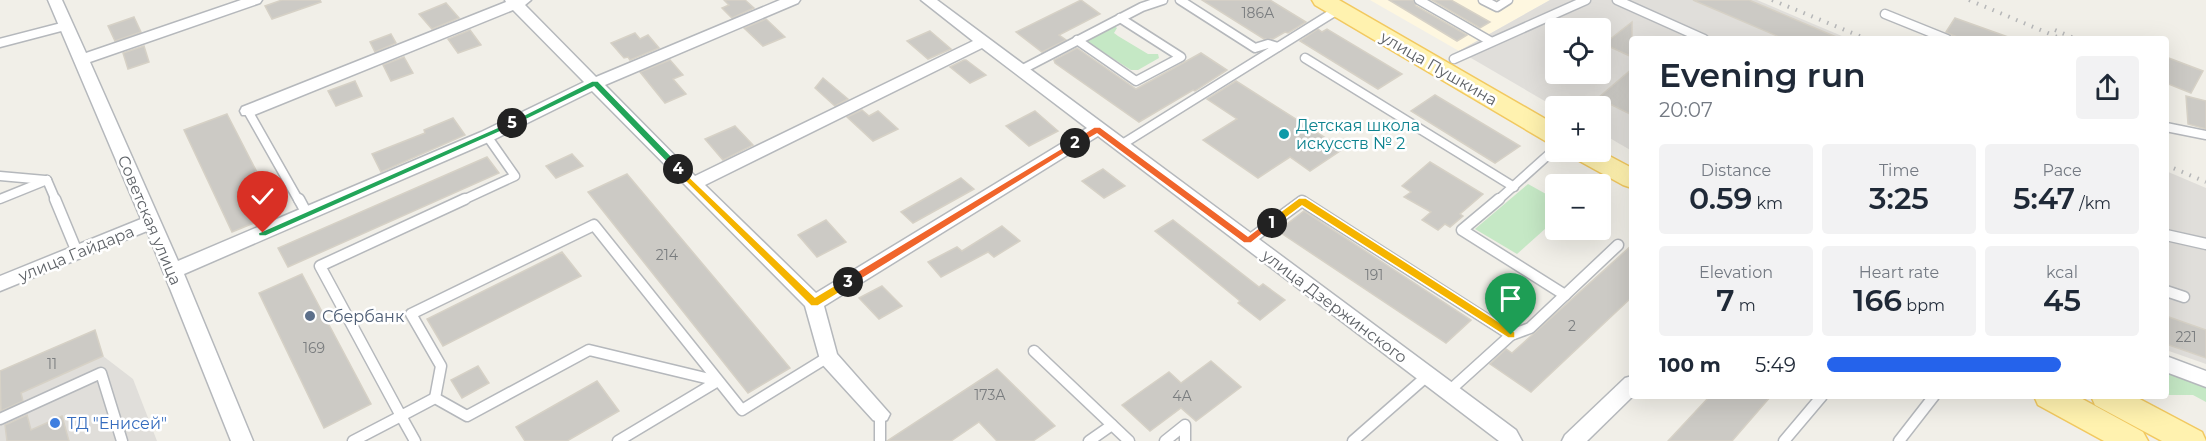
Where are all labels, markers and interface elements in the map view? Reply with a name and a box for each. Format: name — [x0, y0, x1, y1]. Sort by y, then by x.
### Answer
house number: 186А — [1241, 4, 1275, 22]
map controls — [1545, 18, 1611, 240]
button: locate — [1545, 18, 1611, 84]
street label: улица Пушкина — [1376, 27, 1500, 110]
text: Evening run — [1659, 55, 1866, 95]
button: share — [2076, 56, 2139, 119]
button: + — [1545, 96, 1611, 162]
text: 20:07 — [1659, 98, 1713, 122]
pin: 5 — [497, 108, 527, 138]
text: 5 — [507, 113, 517, 132]
place label: Детская школа искусств № 2 — [1296, 116, 1420, 153]
marker: Детская школа искусств № 2 — [1277, 127, 1291, 141]
pin: 2 — [1060, 128, 1090, 158]
text: 2 — [1070, 133, 1080, 152]
street label: Советская улица — [114, 152, 185, 288]
pin: 4 — [663, 154, 693, 184]
text: 4 — [672, 159, 684, 178]
text: Distance — [1701, 161, 1771, 180]
text: Time — [1879, 161, 1919, 180]
text: Pace — [2042, 161, 2082, 180]
pin — [237, 171, 288, 233]
button: − — [1545, 174, 1611, 240]
icon: check — [246, 180, 279, 213]
text: 0.59 — [1689, 180, 1752, 217]
text: 3:25 — [1869, 180, 1929, 217]
text: 5:47 — [2013, 180, 2075, 217]
text: km — [1752, 194, 1783, 213]
text: /km — [2075, 194, 2111, 213]
pin: 1 — [1257, 208, 1287, 238]
text: 1 — [1269, 213, 1275, 232]
street label: улица Гайдара — [15, 222, 137, 286]
street label: улица Дзержинского — [1258, 245, 1411, 367]
house number: 214 — [656, 246, 679, 264]
text: Elevation — [1699, 263, 1773, 282]
text: Heart rate — [1859, 263, 1939, 282]
text: kcal — [2046, 263, 2078, 282]
house number: 191 — [1365, 266, 1383, 284]
pin: 3 — [833, 267, 863, 297]
text: 3 — [843, 272, 853, 291]
pin — [1485, 273, 1536, 335]
icon: arrive — [1494, 282, 1527, 315]
text: 7 — [1716, 282, 1735, 319]
text: 166 — [1853, 282, 1902, 319]
text: 45 — [2043, 282, 2081, 319]
text: m — [1735, 296, 1756, 315]
text: bpm — [1902, 296, 1945, 315]
place label: Сбербанк — [322, 307, 405, 326]
marker: Сбербанк — [303, 309, 317, 323]
house number: 2 — [1568, 317, 1576, 335]
house number: 221 — [2176, 328, 2196, 346]
house number: 169 — [303, 339, 325, 357]
text: 100 m — [1659, 353, 1721, 377]
text: 5:49 — [1755, 353, 1796, 377]
house number: 11 — [47, 355, 57, 373]
house number: 173А — [974, 386, 1006, 404]
house number: 4А — [1172, 387, 1192, 405]
place label: ТД "Енисей" — [67, 414, 167, 433]
marker: ТД "Енисей" — [48, 416, 62, 430]

